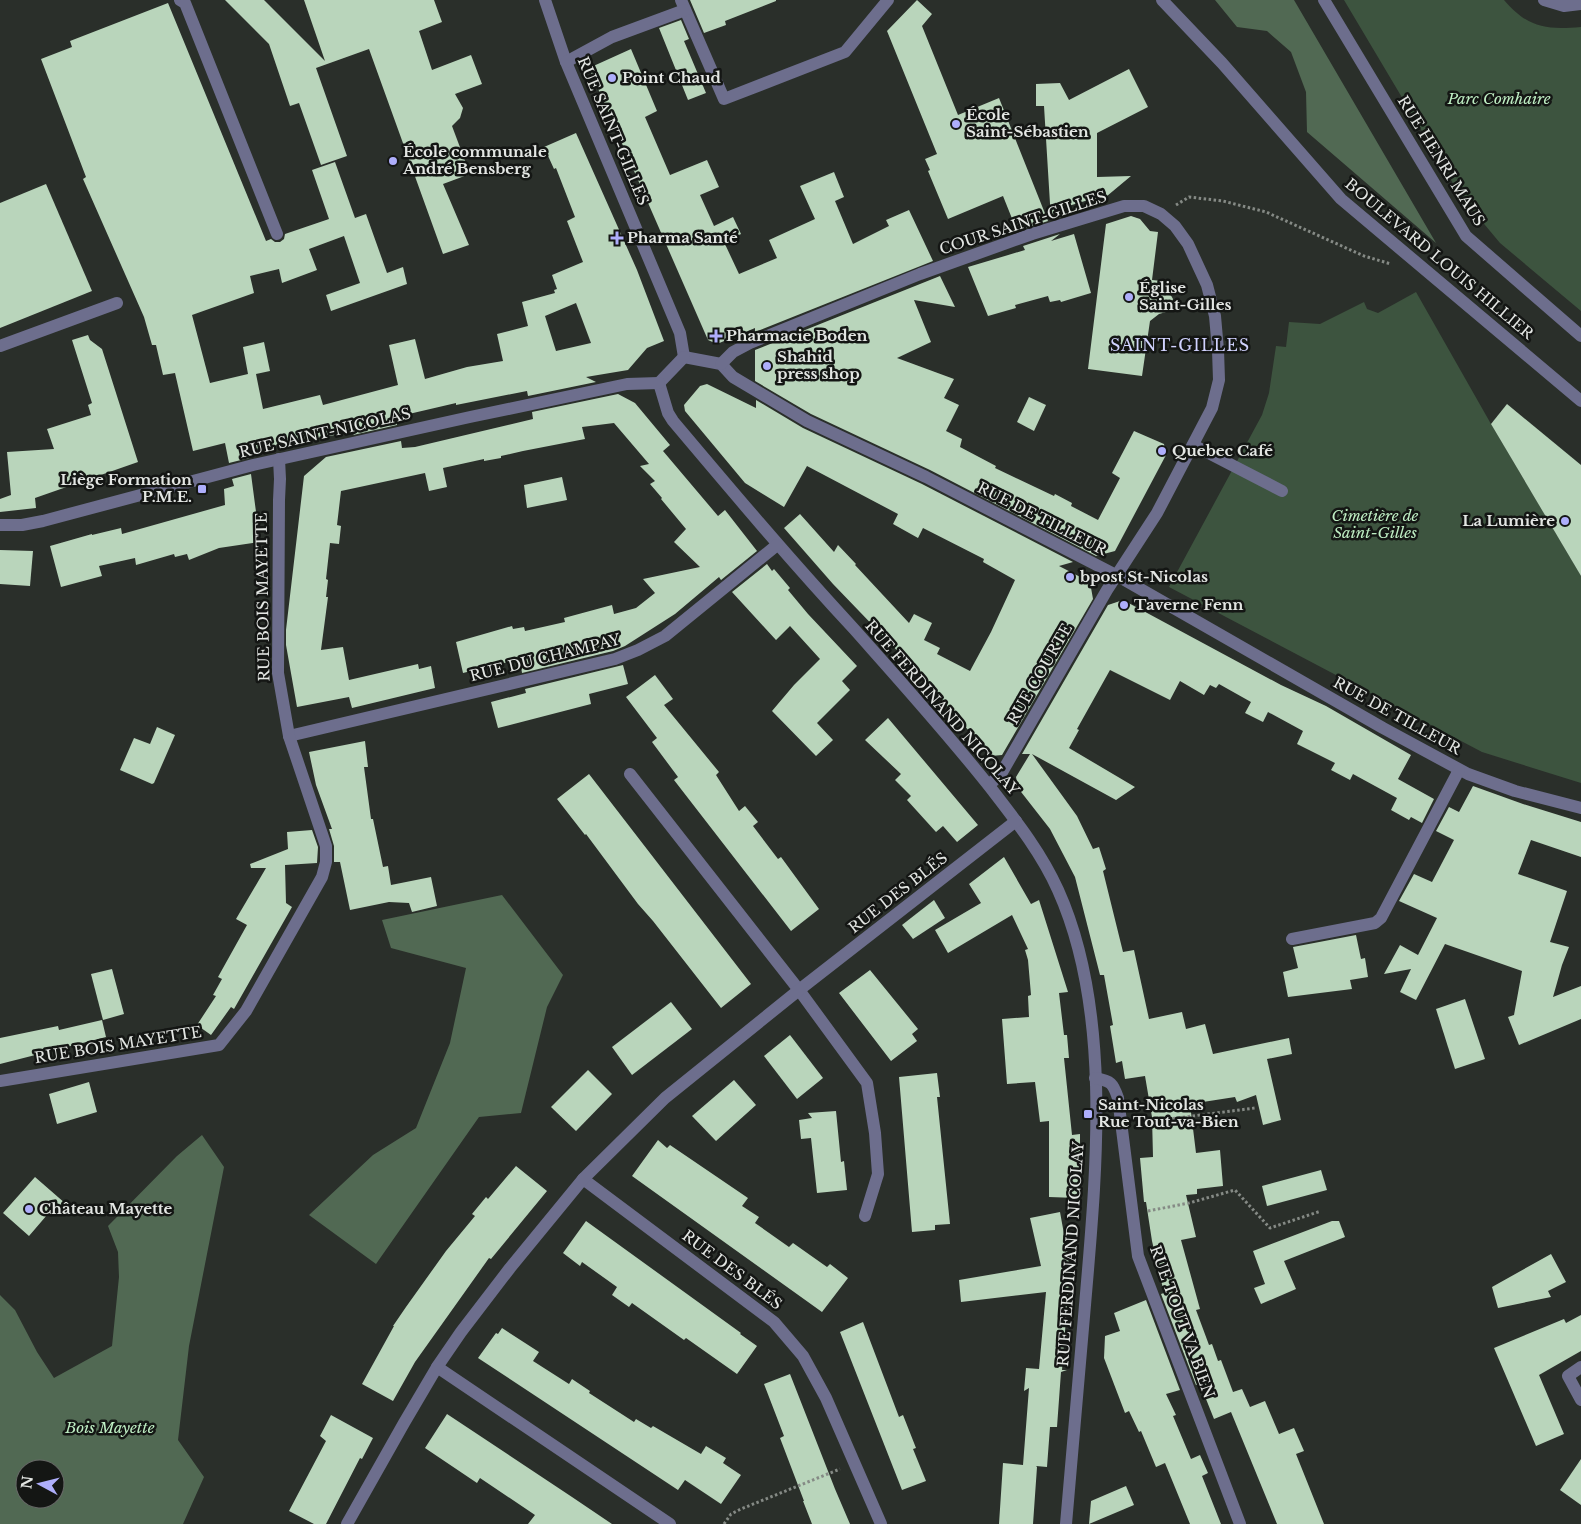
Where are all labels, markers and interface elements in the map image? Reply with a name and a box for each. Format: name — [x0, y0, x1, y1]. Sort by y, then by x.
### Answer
street label: RUE SAINT-GILLES — [573, 54, 653, 208]
place label: Point Chaud — [622, 68, 722, 87]
marker: Point Chaud — [606, 72, 618, 84]
park label: Parc Comhaire — [1446, 89, 1551, 108]
street label: RUE HENRI MAUS — [1394, 92, 1489, 229]
place label: École Saint-Sébastien — [966, 105, 1089, 141]
marker: École Saint-Sébastien — [950, 118, 962, 130]
place label: École communale André Bensberg — [402, 142, 547, 178]
marker: École communale André Bensberg — [387, 155, 399, 167]
street label: BOULEVARD LOUIS HILLIER — [1341, 174, 1538, 344]
street label: COUR SAINT-GILLES — [937, 186, 1109, 259]
place label: Pharma Santé — [627, 228, 738, 247]
marker: Pharma Santé — [611, 232, 623, 244]
place label: Église Saint-Gilles — [1139, 278, 1231, 314]
marker: Église Saint-Gilles — [1123, 291, 1135, 303]
place label: Pharmacie Boden — [726, 326, 867, 345]
marker: Pharmacie Boden — [710, 330, 722, 342]
district label: SAINT-GILLES — [1110, 335, 1250, 355]
place label: Shahid press shop — [777, 347, 860, 383]
marker: Shahid press shop — [761, 360, 773, 372]
street label: RUE SAINT-NICOLAS — [237, 403, 413, 462]
place label: Quebec Café — [1172, 441, 1273, 460]
marker: Quebec Café — [1156, 445, 1168, 457]
place label: Liège Formation P.M.E. — [60, 470, 192, 506]
street label: RUE DE TILLEUR — [974, 478, 1111, 560]
marker: Liège Formation P.M.E. — [196, 483, 208, 495]
park label: Cimetière de Saint-Gilles — [1332, 506, 1419, 542]
place label: La Lumière — [1462, 511, 1555, 530]
street label: RUE BOIS MAYETTE — [252, 512, 273, 682]
marker: La Lumière — [1559, 515, 1571, 527]
place label: bpost St-Nicolas — [1079, 567, 1208, 586]
marker: bpost St-Nicolas — [1064, 571, 1076, 583]
place label: Taverne Fenn — [1134, 595, 1244, 614]
marker: Taverne Fenn — [1118, 599, 1130, 611]
street label: RUE FERDINAND NICOLAY — [861, 616, 1024, 800]
street label: RUE COURTE — [1003, 620, 1076, 727]
street label: RUE DU CHAMPAY — [468, 629, 623, 685]
street label: RUE DE TILLEUR — [1330, 673, 1465, 759]
street label: RUE DES BLÉS — [844, 848, 951, 937]
street label: RUE BOIS MAYETTE — [33, 1022, 203, 1067]
place label: Saint-Nicolas Rue Tout-va-Bien — [1098, 1095, 1239, 1131]
marker: Saint-Nicolas Rue Tout-va-Bien — [1082, 1108, 1094, 1120]
street label: RUE FERDINAND NICOLAY — [1053, 1140, 1088, 1367]
place label: Château Mayette — [39, 1199, 172, 1218]
marker: Château Mayette — [23, 1203, 35, 1215]
street label: RUE DES BLÉS — [678, 1226, 786, 1313]
street label: RUE TOUT VA BIEN — [1146, 1243, 1219, 1401]
park label: Bois Mayette — [64, 1418, 155, 1437]
north arrow — [15, 1459, 65, 1509]
text: N — [17, 1475, 37, 1490]

